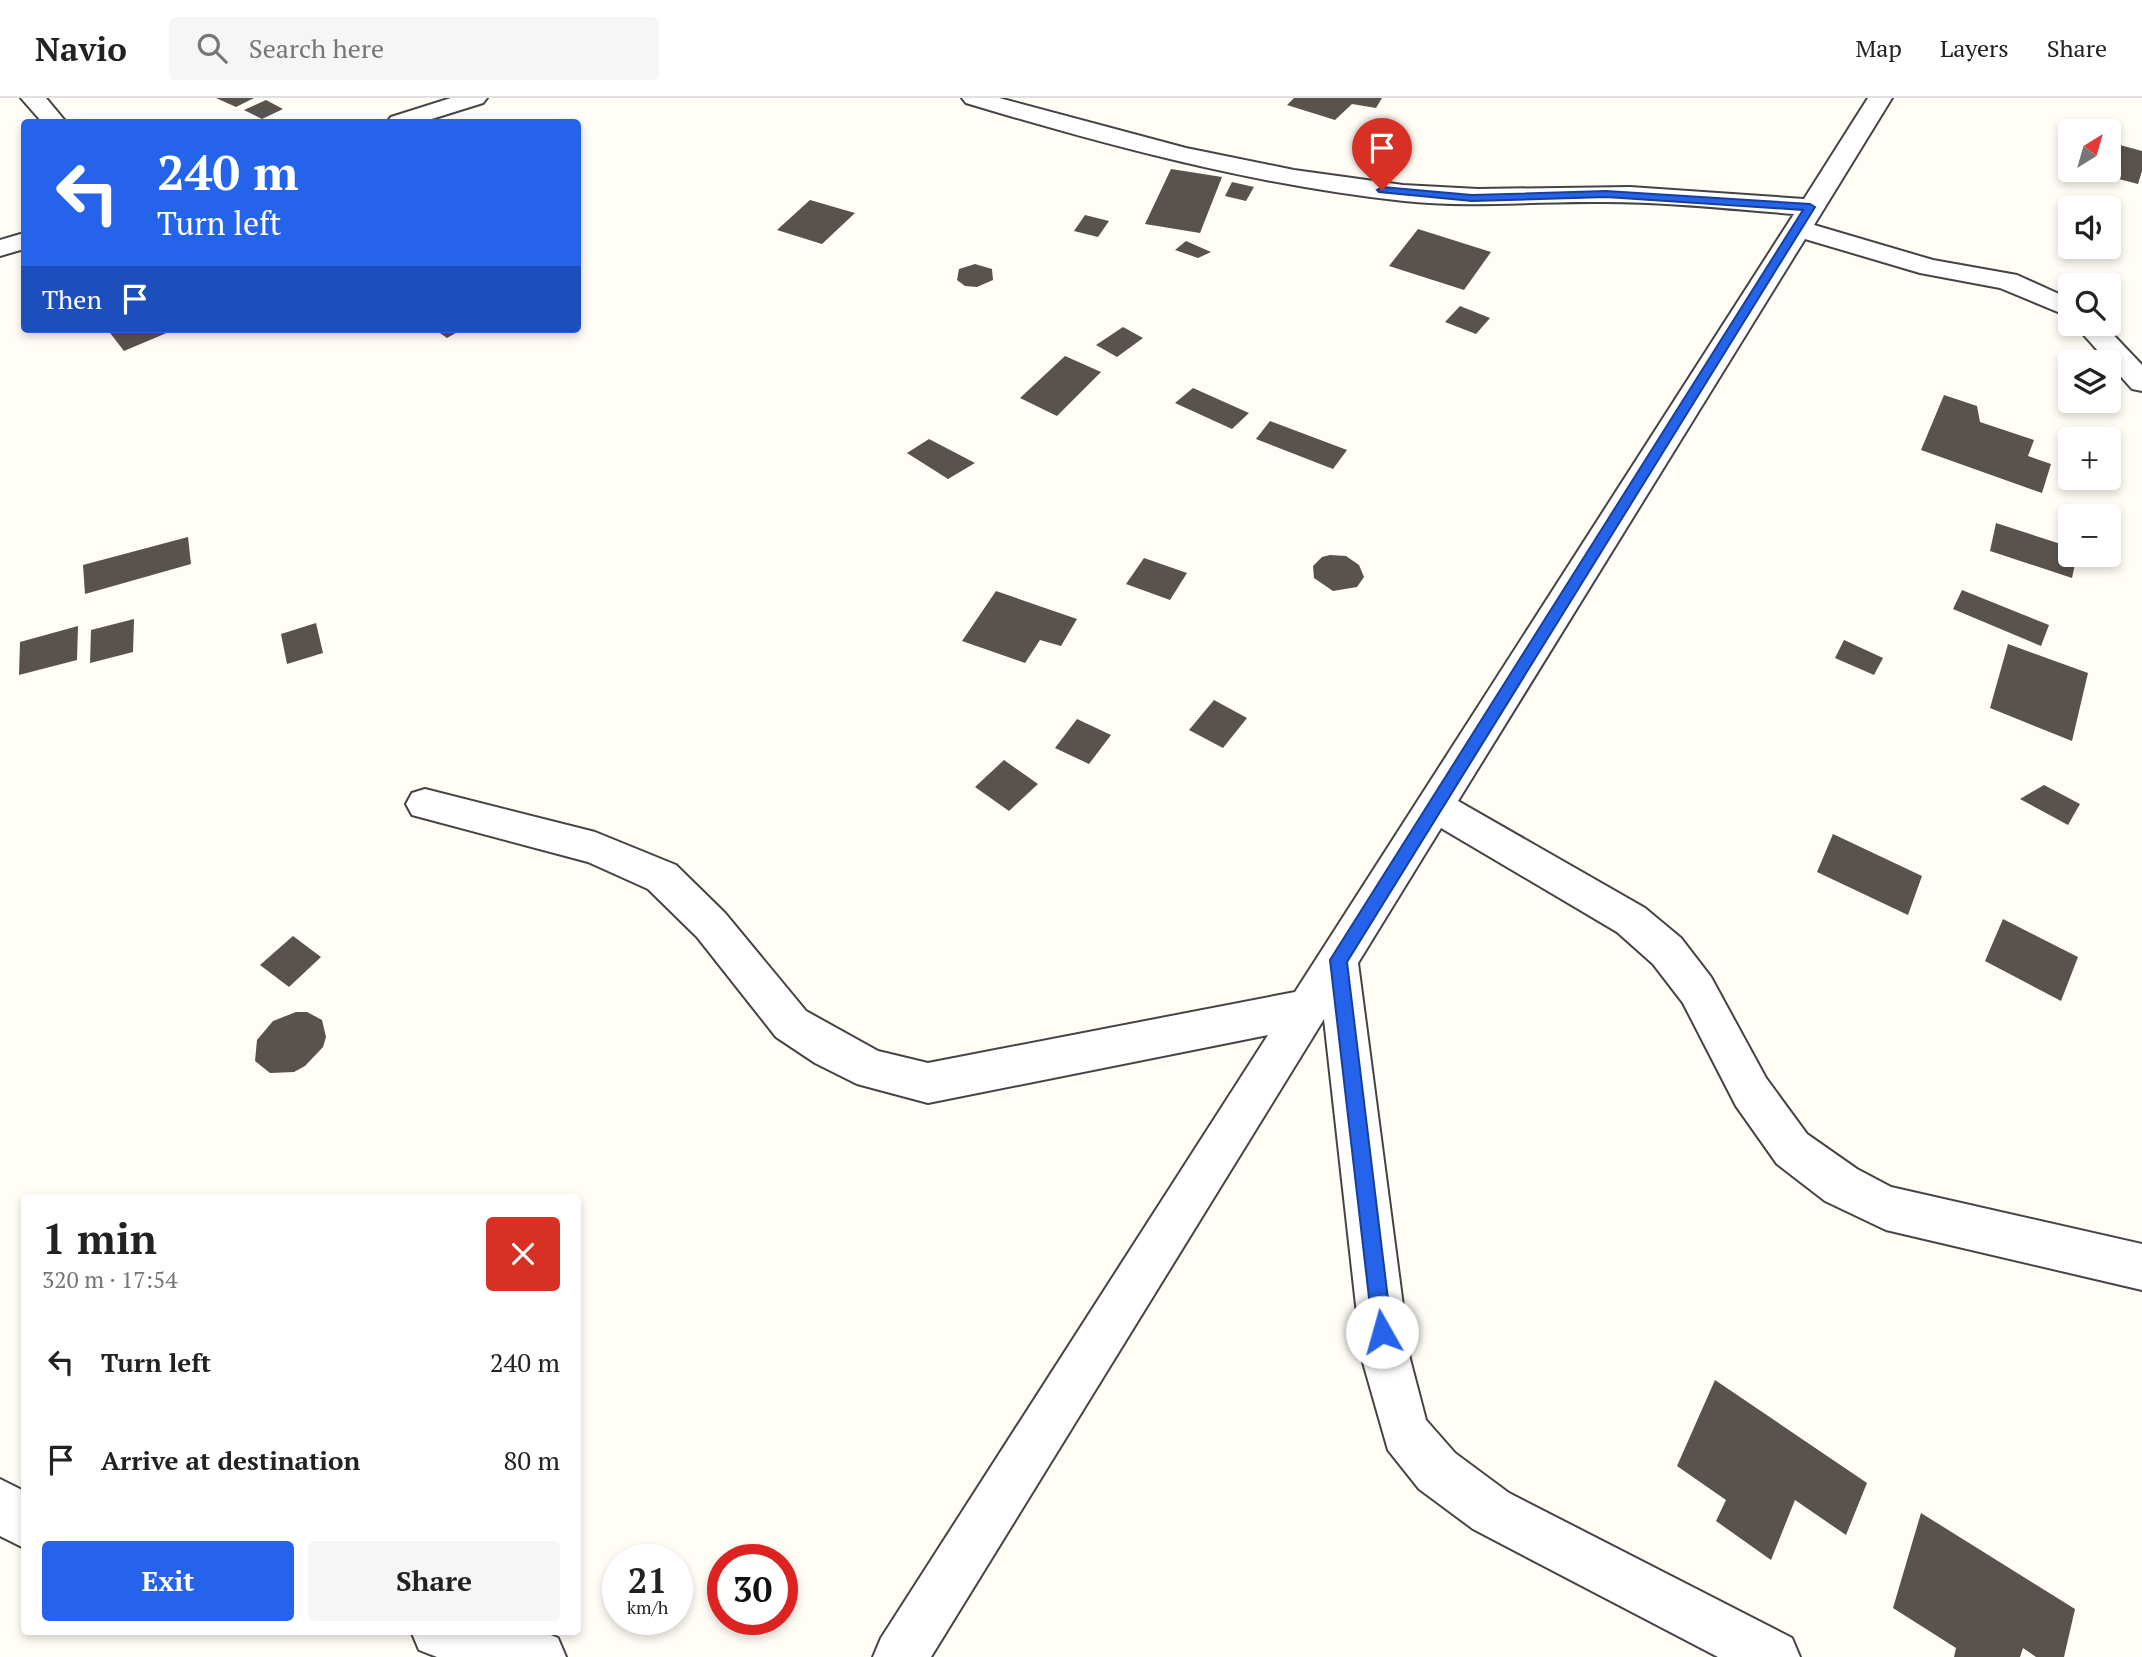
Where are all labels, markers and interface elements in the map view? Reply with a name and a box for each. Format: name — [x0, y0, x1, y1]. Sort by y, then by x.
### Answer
search box — [169, 17, 659, 80]
text: Navio — [35, 27, 127, 70]
icon: search — [193, 29, 231, 67]
text: Search here — [249, 31, 384, 65]
text: Map — [1855, 32, 1902, 64]
text: Layers — [1940, 32, 2009, 64]
text: Share — [2047, 32, 2107, 64]
pin — [1352, 118, 1412, 190]
north arrow — [2058, 119, 2121, 182]
map controls — [2058, 119, 2121, 567]
icon: arrive — [1363, 129, 1401, 167]
text: 240 m — [157, 139, 299, 204]
icon: left — [42, 147, 133, 238]
button: sound — [2058, 196, 2121, 259]
text: Turn left — [157, 202, 281, 244]
button: search — [2058, 273, 2121, 336]
icon: arrive — [116, 280, 154, 318]
text: Then — [42, 282, 102, 316]
button: layers — [2058, 350, 2121, 413]
button: + — [2058, 427, 2121, 490]
button: − — [2058, 504, 2121, 567]
text: 1 min — [42, 1210, 157, 1266]
button: close — [486, 1217, 560, 1291]
text: 320 m · 17:54 — [42, 1264, 177, 1295]
position arrow — [1345, 1295, 1419, 1369]
icon: left — [42, 1343, 80, 1381]
text: Turn left — [101, 1345, 211, 1379]
text: 240 m — [490, 1345, 560, 1379]
icon: arrive — [42, 1441, 80, 1479]
text: Arrive at destination — [101, 1443, 360, 1477]
text: 80 m — [504, 1443, 560, 1477]
button: Exit — [42, 1541, 294, 1621]
button: Share — [308, 1541, 560, 1621]
speed limit sign: 30 — [707, 1544, 798, 1635]
text: 21 — [628, 1557, 667, 1603]
text: km/h — [627, 1595, 668, 1619]

